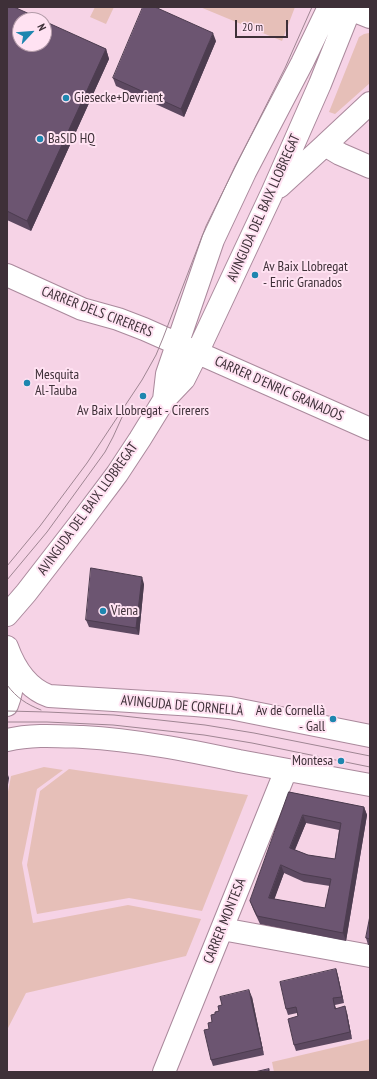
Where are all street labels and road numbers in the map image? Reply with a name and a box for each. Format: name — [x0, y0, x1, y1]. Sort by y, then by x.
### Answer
street label: AVINGUDA DEL BAIX LLOBREGAT — [224, 132, 304, 284]
street label: CARRER DELS CIRERERS — [39, 283, 155, 341]
street label: CARRER D'ENRIC GRANADOS — [212, 353, 346, 425]
street label: AVINGUDA DEL BAIX LLOBREGAT — [34, 440, 142, 578]
street label: AVINGUDA DE CORNELLÀ — [120, 692, 244, 720]
street label: CARRER MONTESA — [200, 876, 250, 966]

